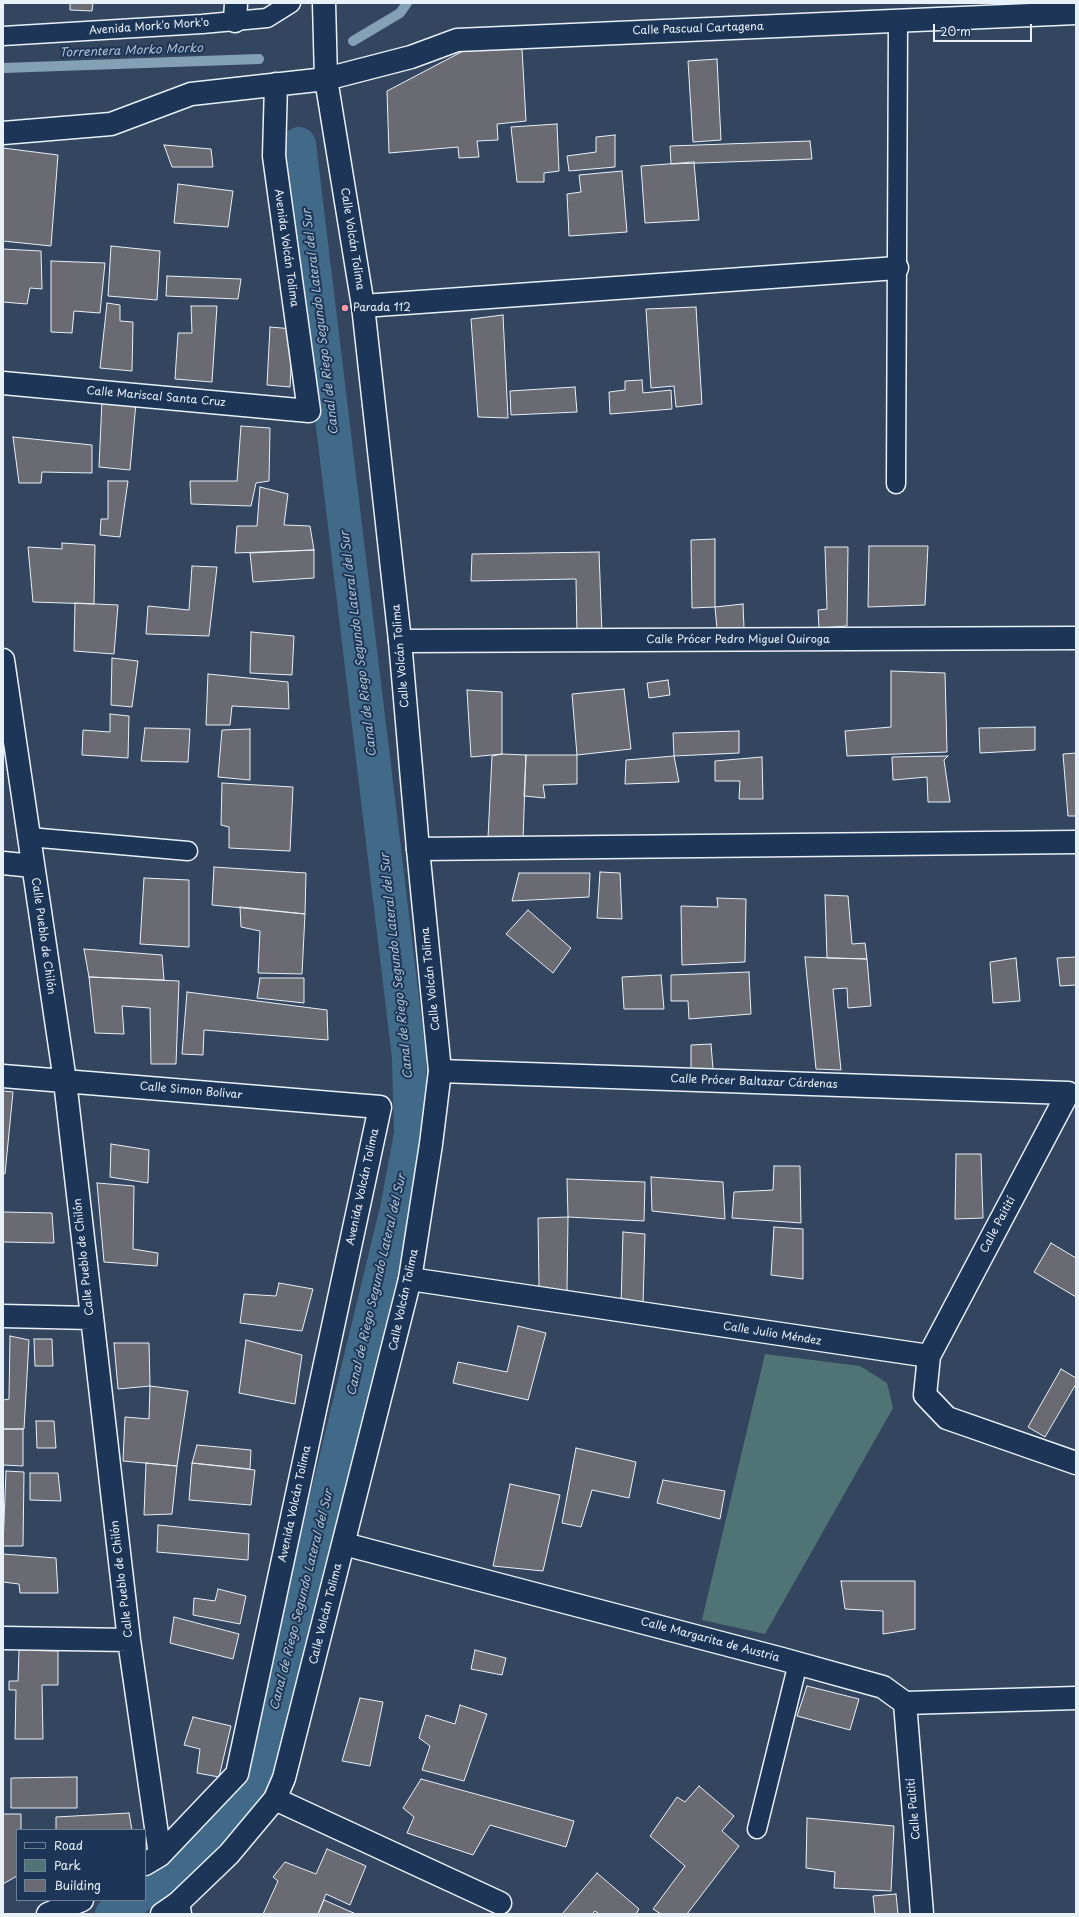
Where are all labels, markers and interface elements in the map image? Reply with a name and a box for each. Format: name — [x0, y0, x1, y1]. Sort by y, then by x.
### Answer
street label: Avenida Mork'o Mork'o — [89, 16, 209, 38]
scale bar — [935, 16, 1034, 42]
street label: Calle Pascual Cartagena — [632, 20, 764, 38]
text: 20 m — [940, 22, 971, 40]
water label: Torrentera Morko Morko — [59, 41, 203, 61]
street label: Calle Volcán Tolima — [337, 187, 367, 291]
street label: Avenida Volcán Tolima — [271, 188, 301, 308]
water label: Canal de Riego Segundo Lateral del Sur — [300, 208, 342, 436]
place label: Parada 112 — [353, 301, 411, 315]
marker: Parada 112 — [340, 303, 350, 313]
street label: Calle Mariscal Santa Cruz — [86, 384, 226, 410]
water label: Canal de Riego Segundo Lateral del Sur — [338, 530, 380, 758]
street label: Calle Volcán Tolima — [390, 604, 412, 708]
street label: Calle Prócer Pedro Miguel Quiroga — [646, 633, 830, 647]
water label: Canal de Riego Segundo Lateral del Sur — [378, 852, 416, 1080]
street label: Calle Pueblo de Chilón — [28, 877, 58, 995]
street label: Calle Volcán Tolima — [419, 927, 443, 1031]
street label: Calle Prócer Baltazar Cárdenas — [670, 1072, 838, 1092]
street label: Calle Simon Bolivar — [139, 1080, 243, 1102]
street label: Avenida Volcán Tolima — [344, 1127, 382, 1247]
water label: Canal de Riego Segundo Lateral del Sur — [344, 1173, 410, 1397]
street label: Calle Paitití — [978, 1195, 1018, 1255]
street label: Calle Pueblo de Chilón — [71, 1198, 97, 1316]
street label: Calle Volcán Tolima — [387, 1248, 421, 1352]
street label: Calle Julio Méndez — [722, 1320, 822, 1348]
street label: Avenida Volcán Tolima — [276, 1444, 314, 1564]
water label: Canal de Riego Segundo Lateral del Sur — [268, 1488, 336, 1712]
street label: Calle Pueblo de Chilón — [108, 1520, 136, 1638]
street label: Calle Volcán Tolima — [307, 1562, 345, 1666]
street label: Calle Margarita de Austria — [639, 1615, 781, 1665]
street label: Calle Paitití — [905, 1778, 923, 1840]
legend — [16, 1829, 146, 1901]
text: Road — [54, 1836, 83, 1854]
text: Park — [54, 1856, 81, 1874]
text: Building — [54, 1876, 101, 1894]

